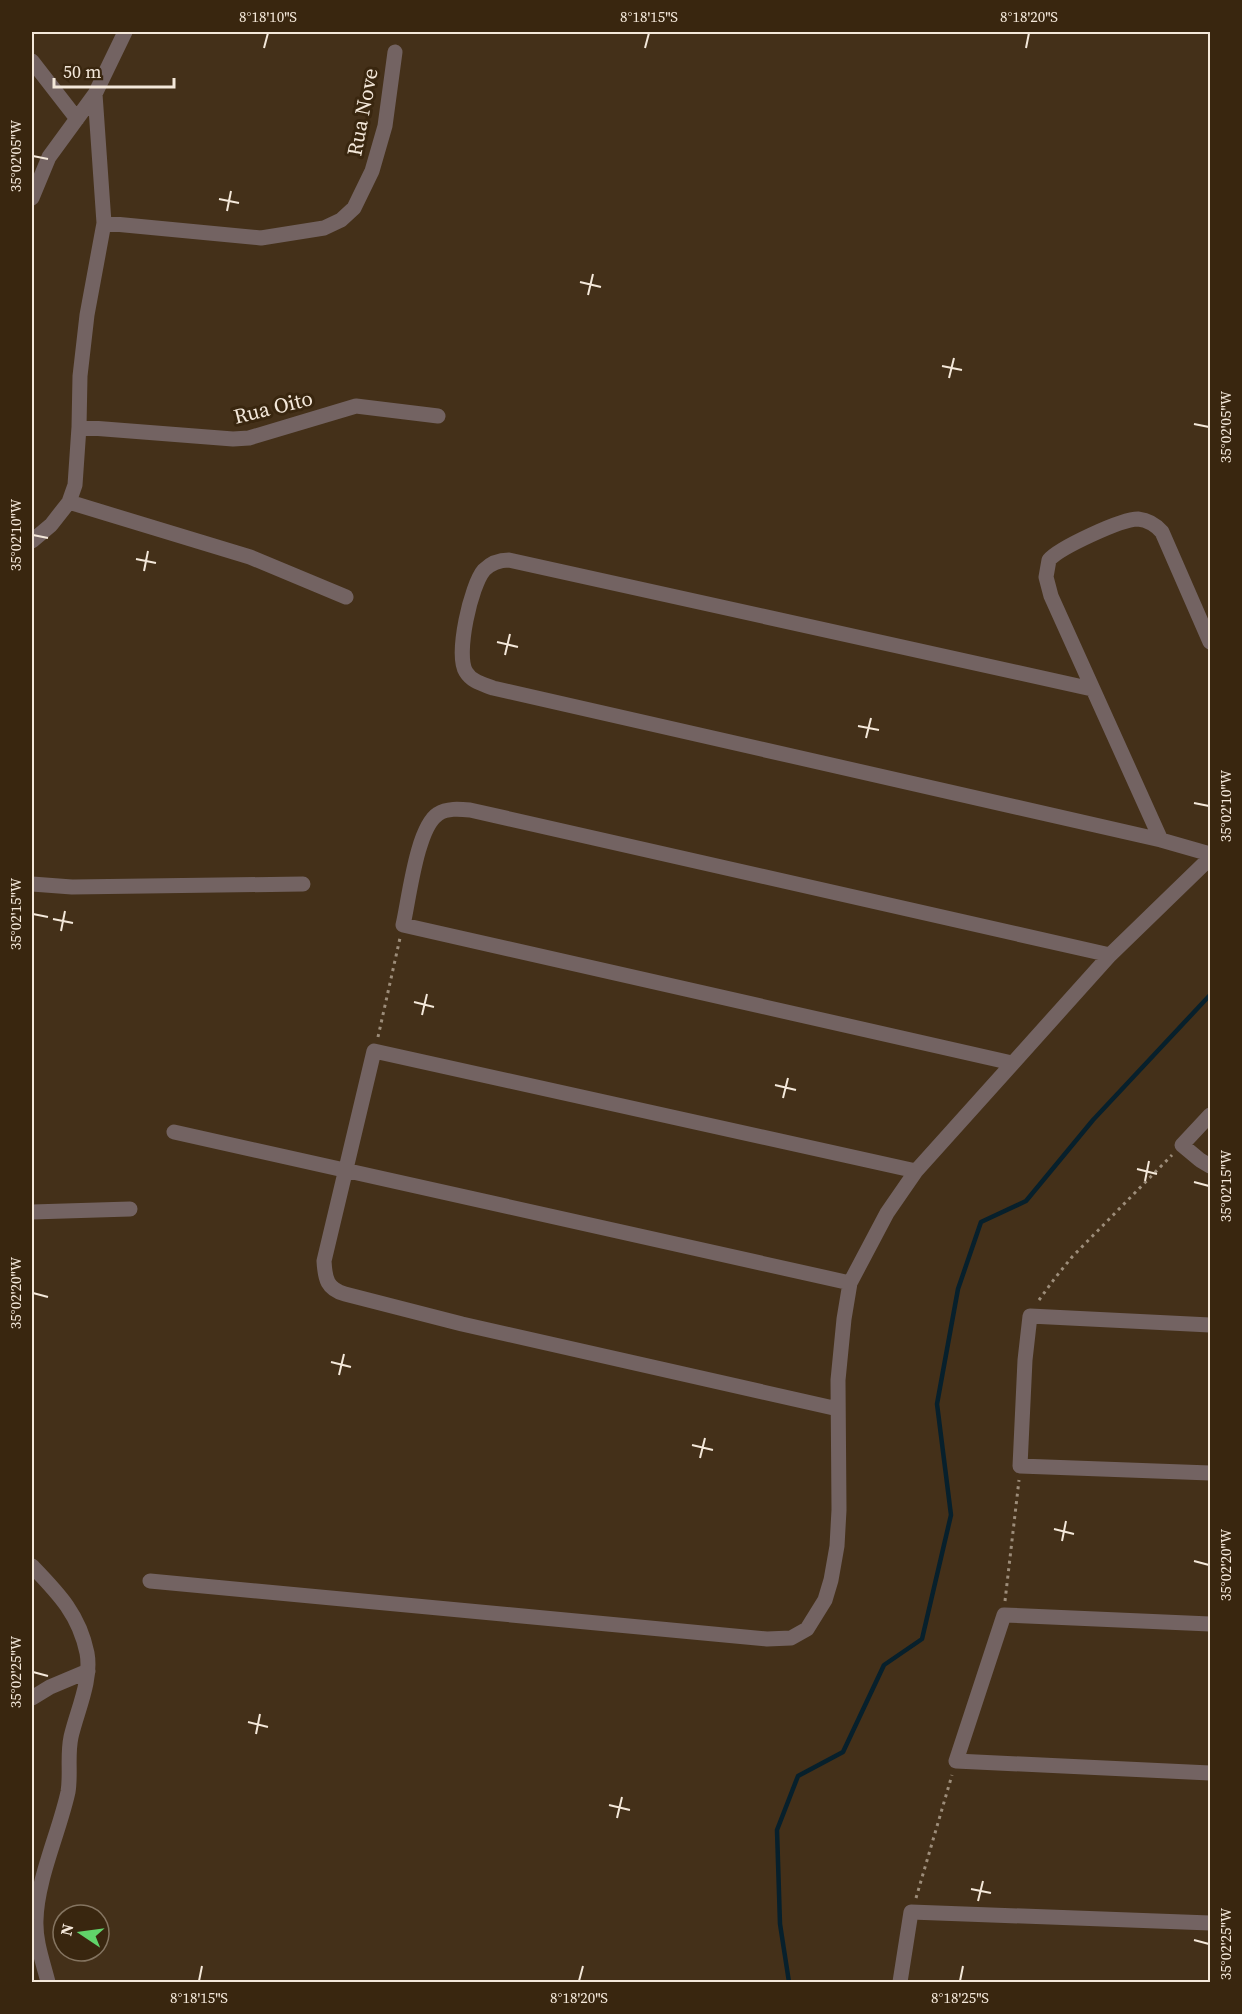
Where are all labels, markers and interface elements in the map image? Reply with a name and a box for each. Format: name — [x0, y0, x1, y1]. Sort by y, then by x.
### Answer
text: 8°18'10"S — [239, 6, 297, 27]
text: 8°18'15"S — [620, 6, 678, 27]
text: 8°18'20"S — [1000, 6, 1058, 27]
scale bar — [54, 51, 174, 89]
text: 50 m — [63, 59, 101, 84]
street label: Rua Nove — [339, 66, 385, 158]
text: 35°02'05"W — [5, 119, 26, 192]
street label: Rua Oito — [230, 383, 316, 431]
text: 35°02'05"W — [1215, 390, 1236, 463]
text: 35°02'10"W — [5, 498, 26, 571]
text: 35°02'10"W — [1215, 769, 1236, 842]
text: 35°02'15"W — [5, 877, 26, 950]
text: 35°02'15"W — [1215, 1149, 1236, 1222]
text: 35°02'20"W — [5, 1256, 26, 1329]
text: 35°02'20"W — [1215, 1528, 1236, 1601]
text: 35°02'25"W — [5, 1635, 26, 1708]
north arrow — [51, 1903, 111, 1963]
text: 35°02'25"W — [1215, 1907, 1236, 1980]
text: N — [54, 1921, 78, 1938]
text: 8°18'15"S — [170, 1987, 228, 2008]
text: 8°18'20"S — [550, 1987, 608, 2008]
text: 8°18'25"S — [931, 1987, 989, 2008]

